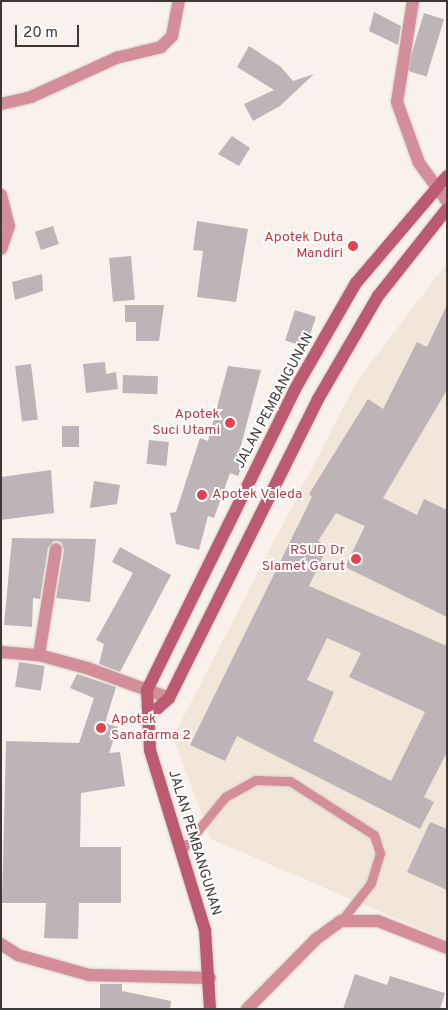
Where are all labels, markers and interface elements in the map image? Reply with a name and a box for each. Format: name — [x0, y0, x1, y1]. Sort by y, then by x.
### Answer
scale bar — [18, 15, 81, 47]
text: 20 m — [23, 24, 58, 43]
place label: Apotek Duta Mandiri — [264, 230, 343, 262]
marker: Apotek Duta Mandiri — [347, 240, 359, 252]
street label: JALAN PEMBANGUNAN — [232, 330, 318, 472]
place label: Apotek Suci Utami — [152, 407, 220, 440]
marker: Apotek Suci Utami — [224, 417, 236, 429]
place label: Apotek Valeda — [212, 487, 303, 503]
marker: Apotek Valeda — [196, 489, 208, 501]
place label: RSUD Dr Slamet Garut — [262, 543, 345, 576]
marker: RSUD Dr Slamet Garut — [349, 552, 363, 566]
place label: Apotek Sanafarma 2 — [111, 712, 191, 744]
marker: Apotek Sanafarma 2 — [95, 722, 107, 734]
street label: JALAN PEMBANGUNAN — [164, 768, 224, 918]

